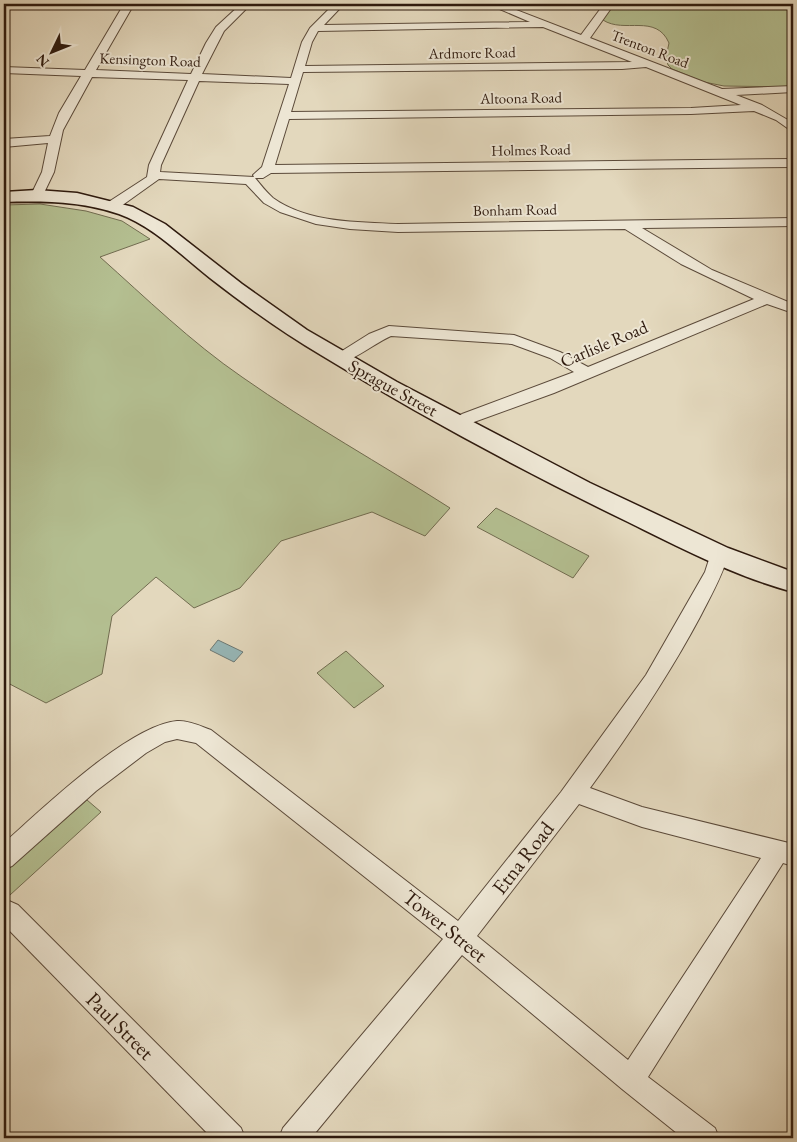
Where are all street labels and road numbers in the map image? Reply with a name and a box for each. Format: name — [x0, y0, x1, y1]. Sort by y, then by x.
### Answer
street label: Trenton Road — [609, 25, 692, 72]
street label: Ardmore Road — [427, 42, 516, 63]
street label: Kensington Road — [99, 48, 201, 71]
street label: Altoona Road — [479, 87, 562, 108]
street label: Holmes Road — [491, 139, 571, 160]
street label: Bonham Road — [473, 199, 558, 220]
street label: Carlisle Road — [556, 314, 652, 372]
street label: Sprague Street — [345, 354, 442, 422]
street label: Etna Road — [486, 815, 560, 900]
street label: Tower Street — [397, 883, 494, 968]
street label: Paul Street — [81, 986, 160, 1066]

